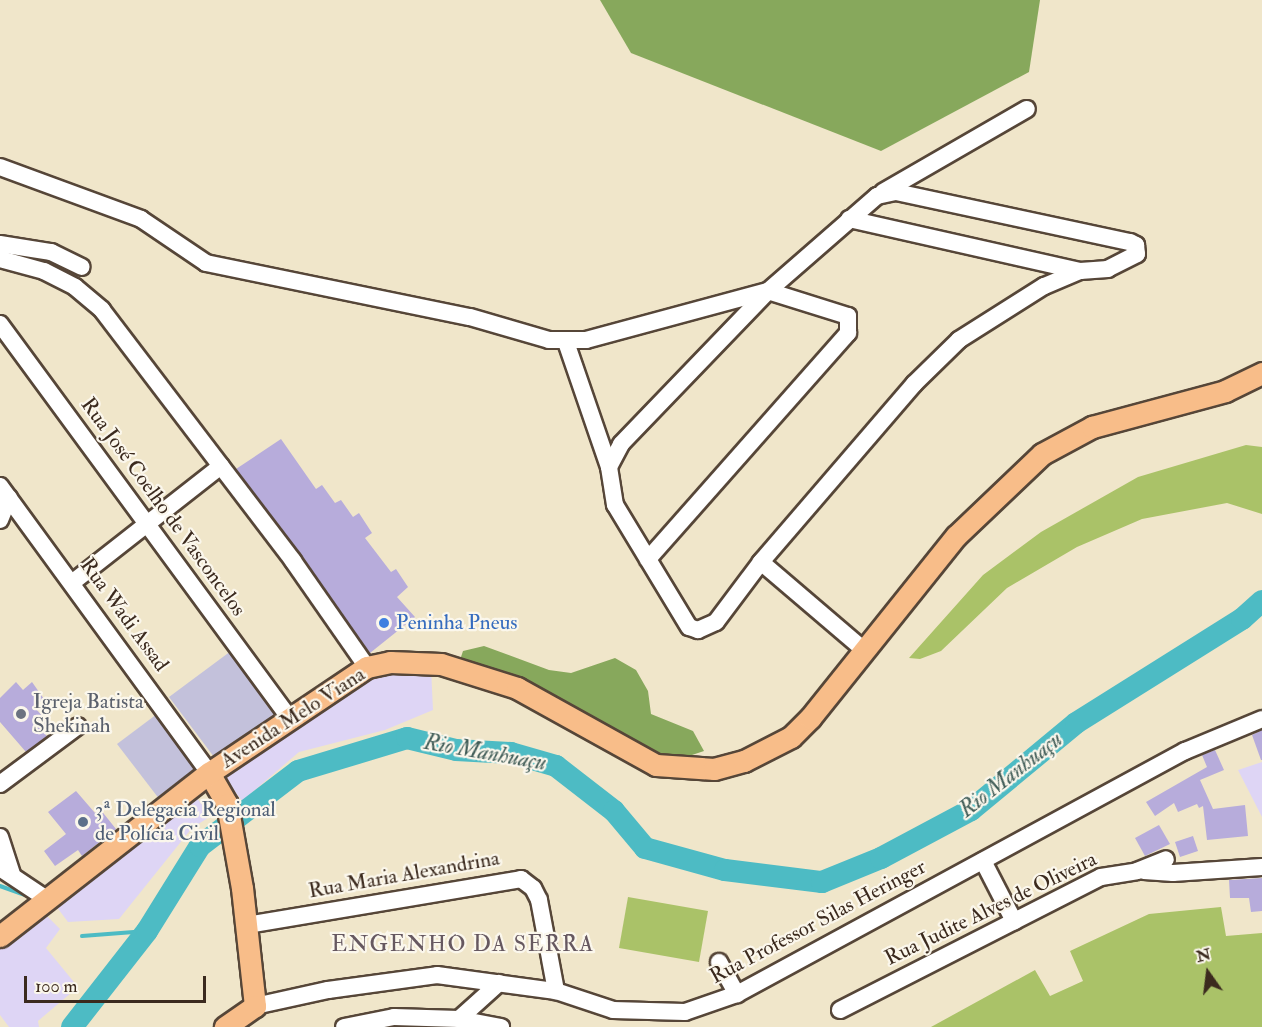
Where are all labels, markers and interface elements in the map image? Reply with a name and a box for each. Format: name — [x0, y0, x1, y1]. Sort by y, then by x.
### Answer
street label: Rua José Coelho de Vasconcelos — [75, 393, 251, 621]
street label: Rua Wadi Assad — [74, 553, 174, 677]
place label: Peninha Pneus — [396, 610, 518, 636]
marker: Peninha Pneus — [377, 616, 391, 630]
street label: Avenida Melo Viana — [216, 662, 370, 774]
place label: Igreja Batista Shekinah — [33, 689, 144, 739]
marker: Igreja Batista Shekinah — [14, 707, 28, 721]
water label: Rio Manhuaçu — [954, 727, 1068, 823]
water label: Rio Manhuaçu — [422, 729, 548, 777]
place label: 3ª Delegacia Regional de Polícia Civil — [95, 797, 276, 847]
marker: 3ª Delegacia Regional de Polícia Civil — [76, 815, 90, 829]
street label: Rua Maria Alexandrina — [307, 846, 501, 904]
street label: Rua Judite Alves de Oliveira — [881, 847, 1101, 971]
street label: Rua Professor Silas Heringer — [706, 854, 930, 990]
district label: ENGENHO DA SERRA — [331, 932, 595, 958]
north arrow — [1178, 943, 1238, 1003]
text: N — [1194, 944, 1213, 967]
scale bar — [27, 964, 208, 1002]
text: 100 m — [35, 975, 78, 998]

